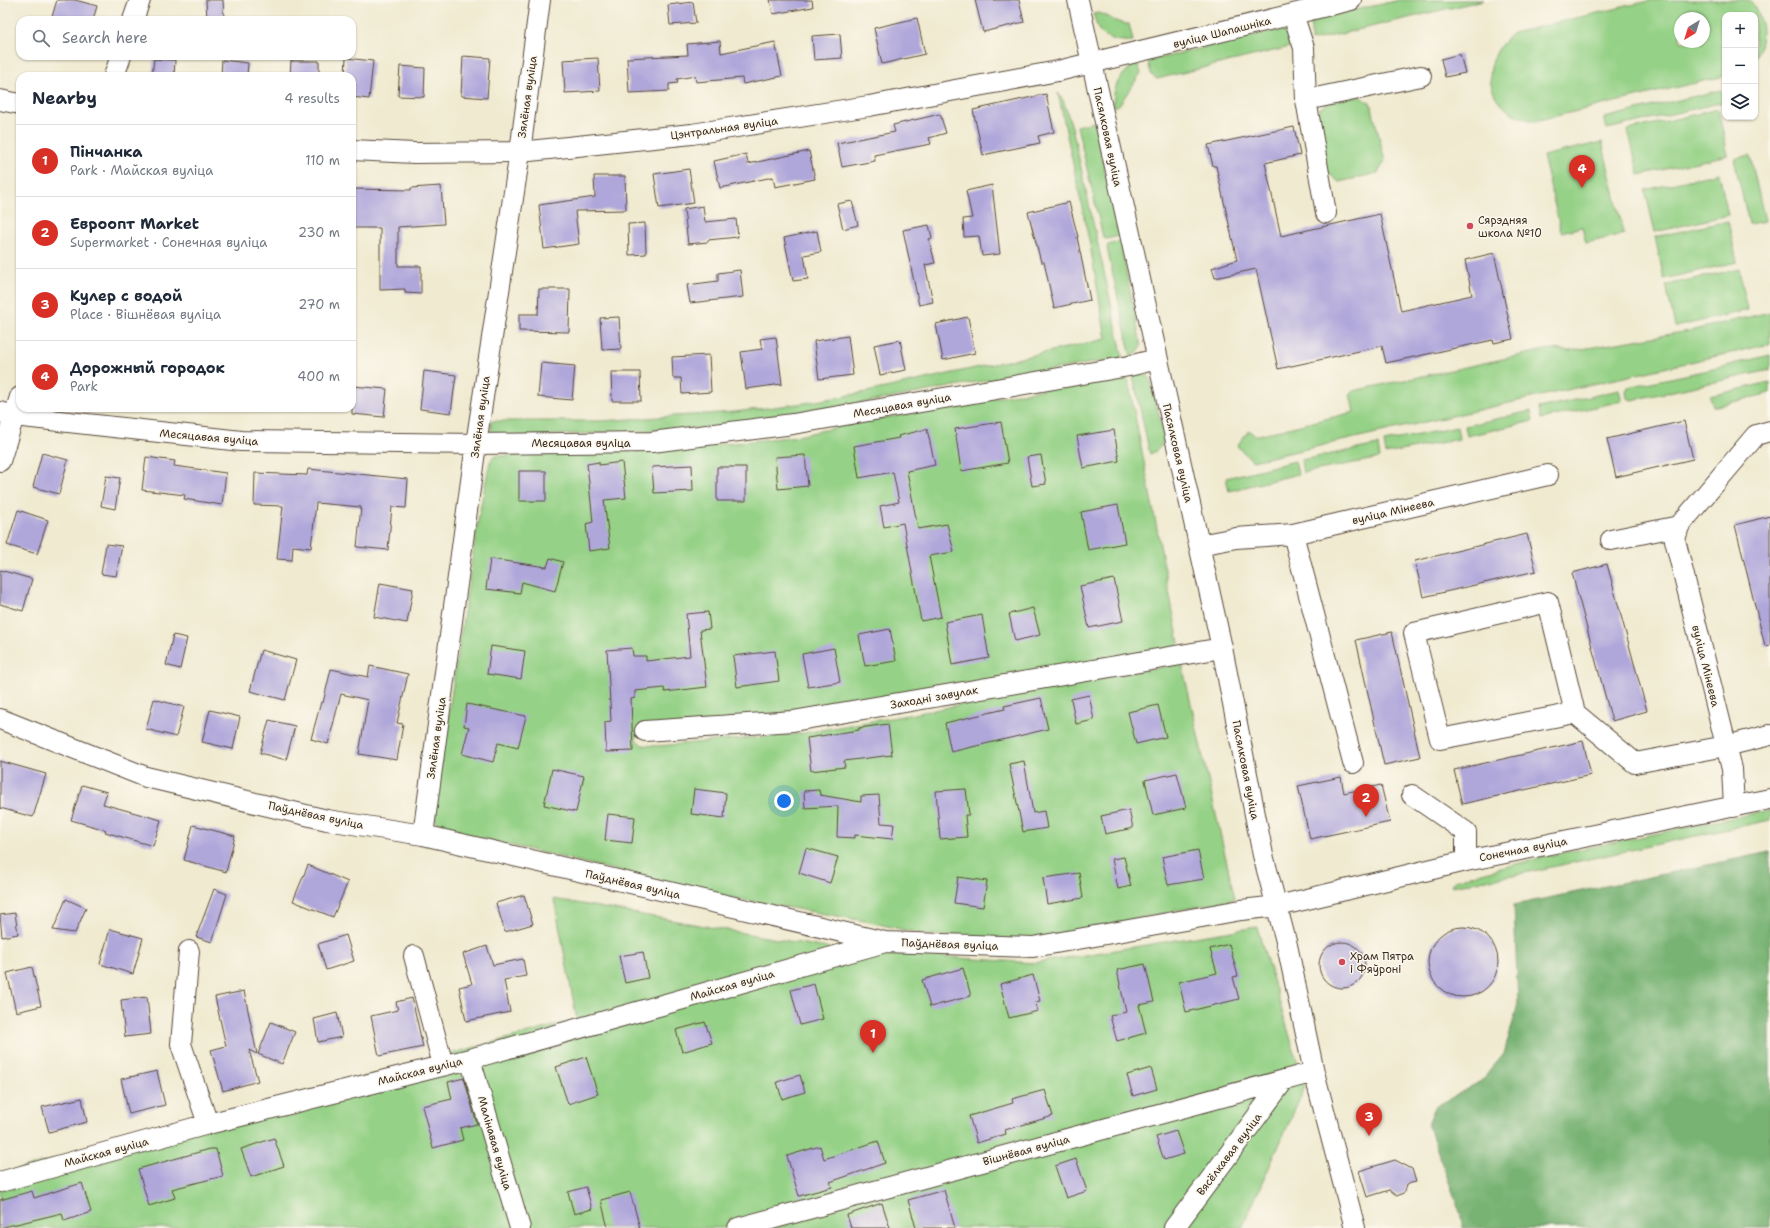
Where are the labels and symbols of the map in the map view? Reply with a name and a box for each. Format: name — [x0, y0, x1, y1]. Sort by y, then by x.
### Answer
north arrow — [1674, 12, 1710, 48]
street label: вуліца Шапашніка — [1172, 13, 1273, 52]
street label: Зялёная вуліца — [514, 55, 541, 139]
street label: Пасялковая вуліца — [1090, 86, 1125, 188]
street label: Цэнтральная вуліца — [669, 114, 779, 143]
pin: 4 — [1569, 155, 1595, 188]
place label: Сярэдняя школа №10 — [1478, 213, 1542, 241]
marker: Сярэдняя школа №10 — [1465, 221, 1475, 231]
street label: Зялёная вуліца — [467, 375, 494, 459]
street label: Месяцавая вуліца — [852, 389, 952, 421]
street label: Пасялковая вуліца — [1159, 402, 1196, 504]
street label: Месяцавая вуліца — [159, 426, 259, 449]
street label: Месяцавая вуліца — [531, 436, 631, 451]
street label: вуліца Мінеева — [1351, 495, 1436, 528]
street label: вуліца Мінеева — [1688, 624, 1723, 709]
street label: Заходні завулак — [889, 682, 979, 713]
street label: Зялёная вуліца — [423, 696, 450, 780]
street label: Пасялковая вуліца — [1228, 719, 1263, 821]
pin: 2 — [1353, 784, 1379, 817]
your location — [774, 791, 794, 811]
street label: Паўднёвая вуліца — [267, 798, 365, 833]
street label: Сонечная вуліца — [1478, 834, 1569, 865]
street label: Паўднёвая вуліца — [584, 866, 682, 903]
street label: Паўднёвая вуліца — [901, 935, 999, 954]
place label: Храм Пятра і Фяўроні — [1350, 949, 1414, 977]
marker: Храм Пятра і Фяўроні — [1337, 957, 1347, 967]
street label: Майская вуліца — [688, 966, 776, 1005]
pin: 1 — [860, 1020, 886, 1053]
street label: Майская вуліца — [376, 1054, 464, 1089]
street label: Малінавая вуліца — [474, 1094, 515, 1192]
pin: 3 — [1356, 1103, 1382, 1136]
street label: Вясёлкавая вуліца — [1193, 1110, 1266, 1199]
street label: Вішнёвая вуліца — [981, 1132, 1071, 1169]
street label: Майская вуліца — [62, 1134, 150, 1171]

